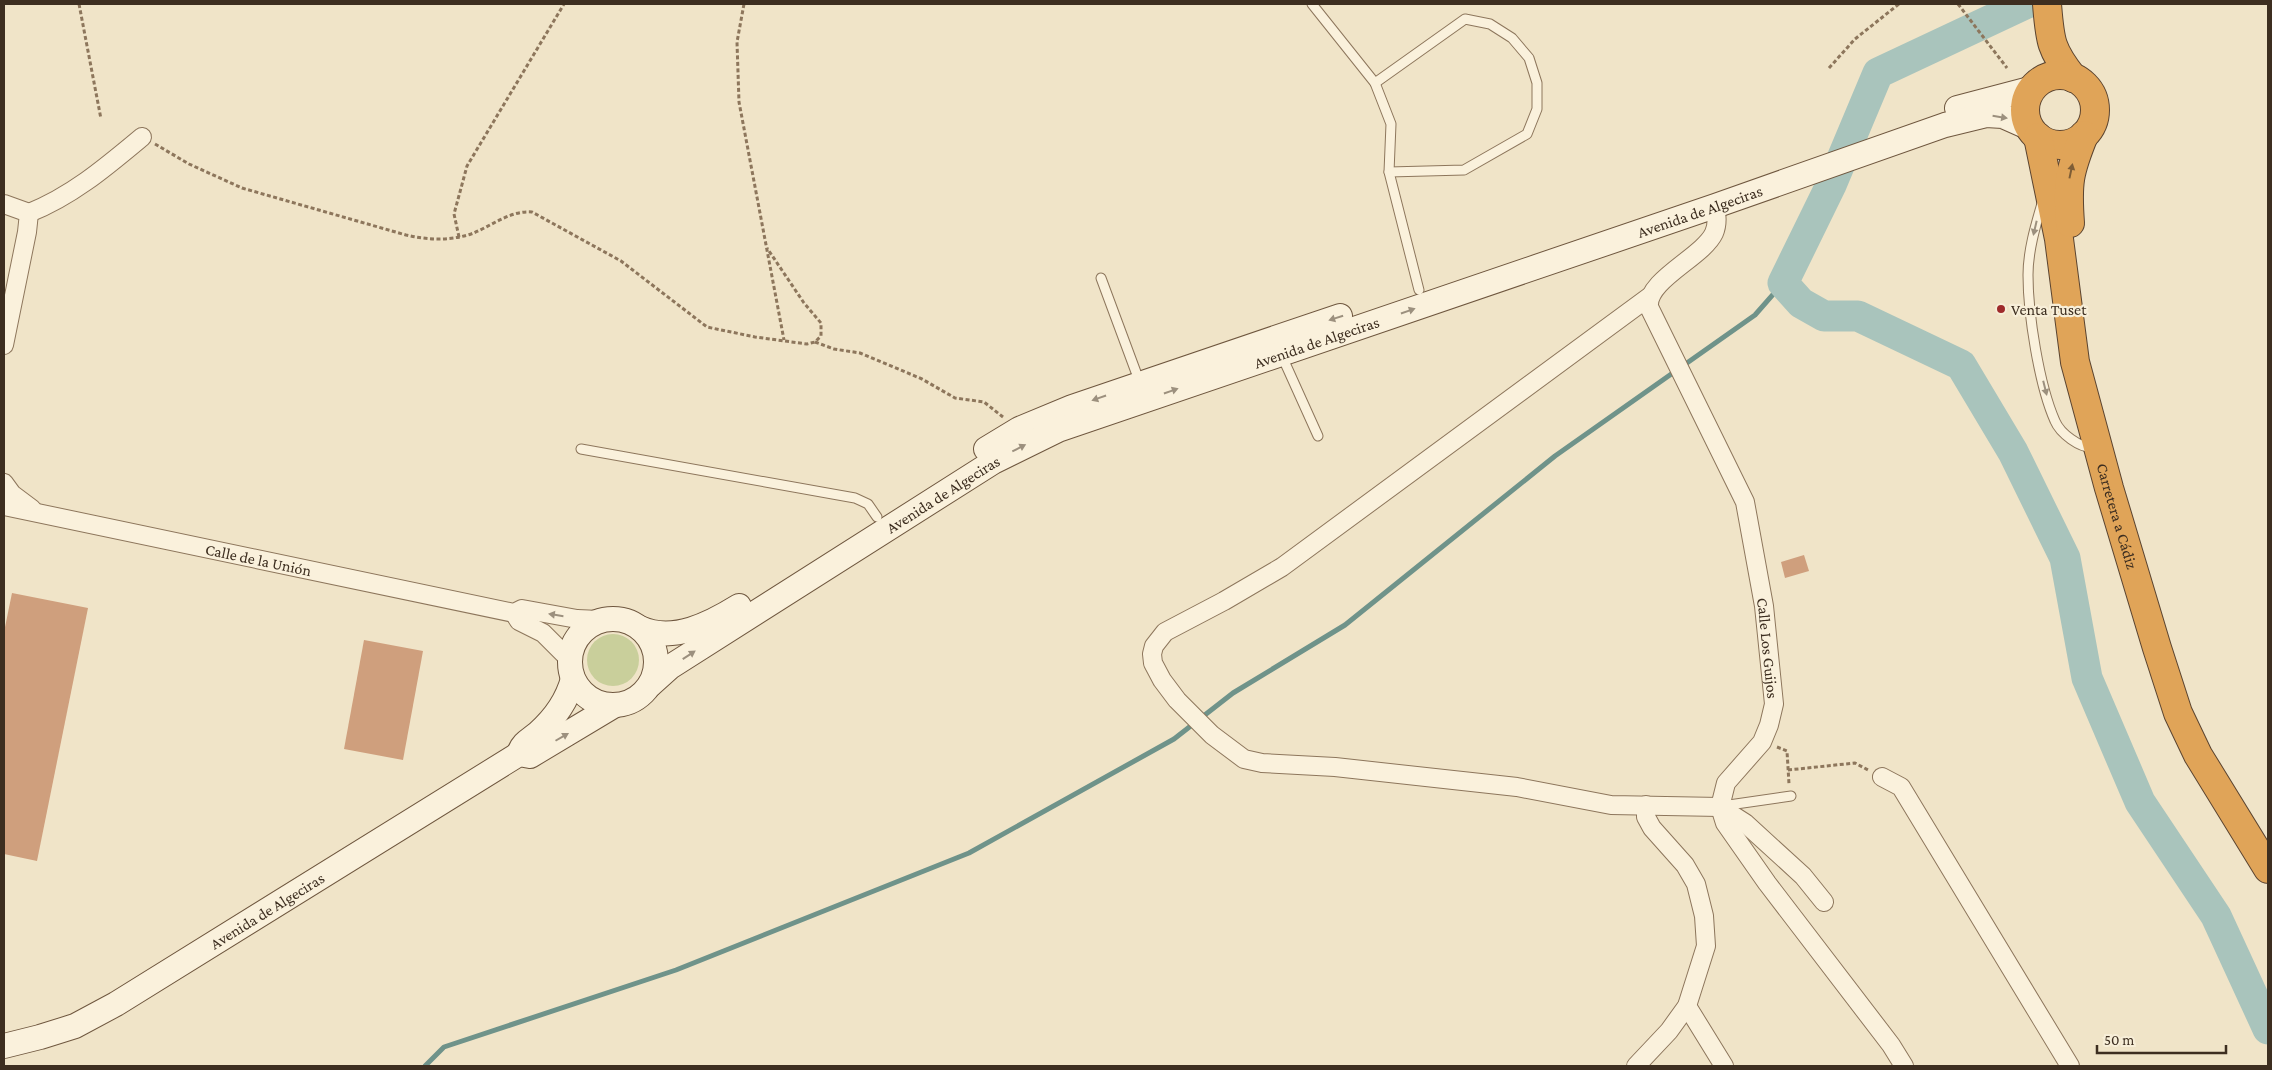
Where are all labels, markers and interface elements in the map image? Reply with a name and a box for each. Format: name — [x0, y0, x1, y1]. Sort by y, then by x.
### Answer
one-way arrow — [1993, 113, 2009, 121]
one-way arrow — [2067, 164, 2075, 179]
street label: Avenida de Algeciras — [1635, 182, 1764, 240]
one-way arrow — [2031, 220, 2039, 235]
place label: Venta Tuset — [2011, 301, 2087, 318]
marker: Venta Tuset — [1995, 303, 2007, 315]
one-way arrow — [1400, 307, 1415, 314]
street label: Avenida de Algeciras — [1252, 313, 1381, 371]
one-way arrow — [1328, 315, 1343, 322]
one-way arrow — [2041, 381, 2049, 396]
one-way arrow — [1164, 387, 1179, 395]
one-way arrow — [1091, 394, 1106, 402]
one-way arrow — [1012, 444, 1026, 452]
street label: Avenida de Algeciras — [883, 452, 1002, 536]
street label: Carretera a Cádiz — [2094, 461, 2141, 571]
street label: Calle de la Unión — [204, 540, 313, 579]
street label: Calle Los Guijos — [1754, 596, 1782, 699]
one-way arrow — [548, 611, 564, 619]
one-way arrow — [682, 650, 695, 660]
one-way arrow — [555, 733, 570, 741]
street label: Avenida de Algeciras — [207, 869, 327, 952]
scale bar — [2097, 1022, 2226, 1054]
text: 50 m — [2104, 1032, 2134, 1048]

